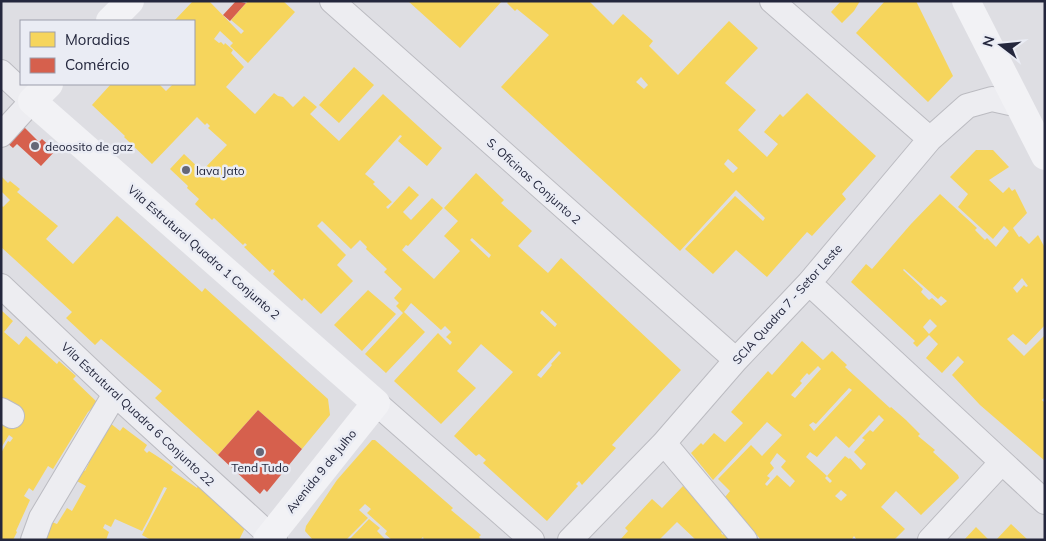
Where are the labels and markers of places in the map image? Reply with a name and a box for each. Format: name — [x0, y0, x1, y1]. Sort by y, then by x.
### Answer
place label: deoosito de gaz — [45, 139, 133, 154]
marker: deoosito de gaz — [29, 140, 41, 152]
place label: lava Jato — [196, 163, 245, 178]
marker: lava Jato — [180, 164, 192, 176]
marker: Tend Tudo — [254, 446, 266, 458]
place label: Tend Tudo — [231, 460, 289, 475]

